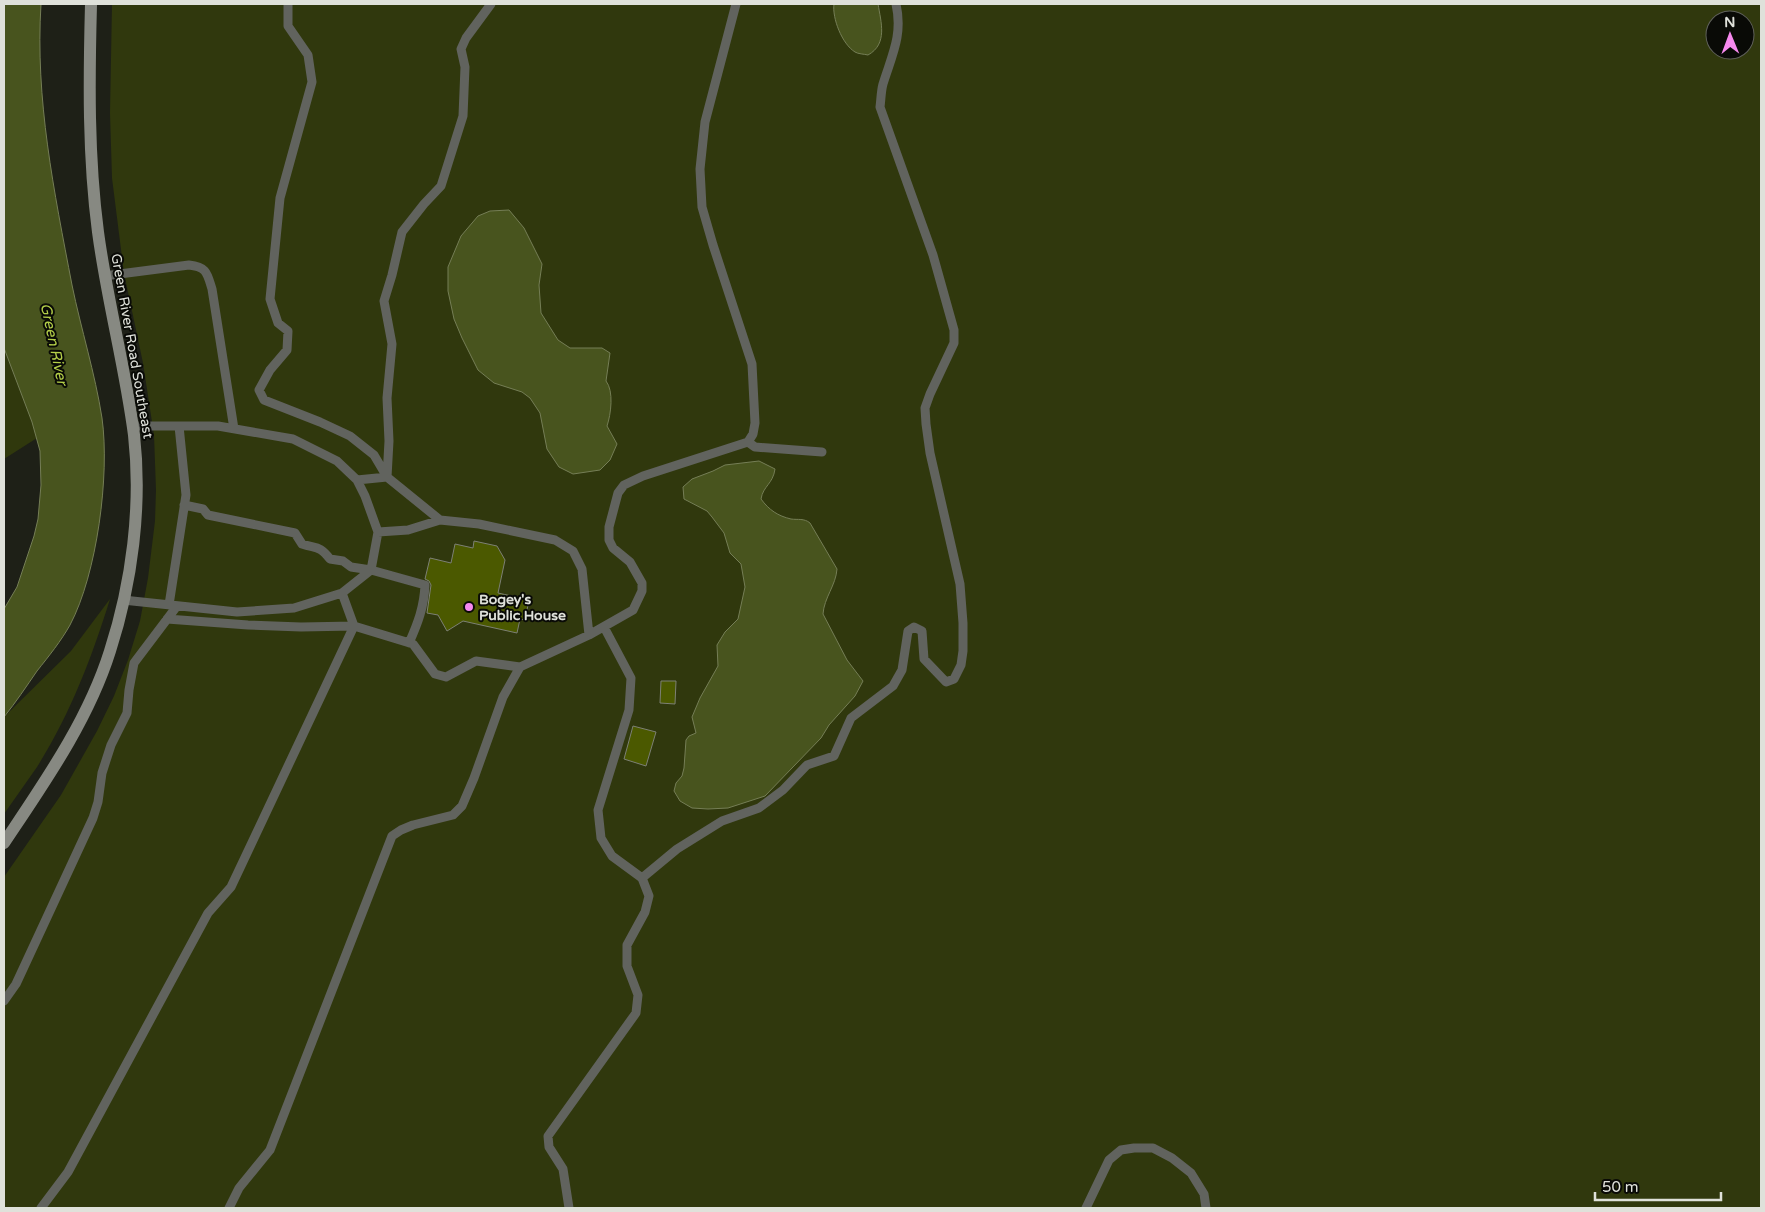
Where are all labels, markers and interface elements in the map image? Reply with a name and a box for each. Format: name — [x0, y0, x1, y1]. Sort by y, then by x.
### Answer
north arrow — [1705, 10, 1755, 60]
text: N — [1724, 14, 1736, 31]
street label: Green River Road Southeast — [107, 252, 157, 440]
water label: Green River — [37, 301, 72, 389]
place label: Bogey's Public House — [479, 591, 566, 624]
marker: Bogey's Public House — [463, 601, 475, 613]
scale bar — [1595, 1170, 1721, 1202]
text: 50 m — [1602, 1178, 1639, 1196]

